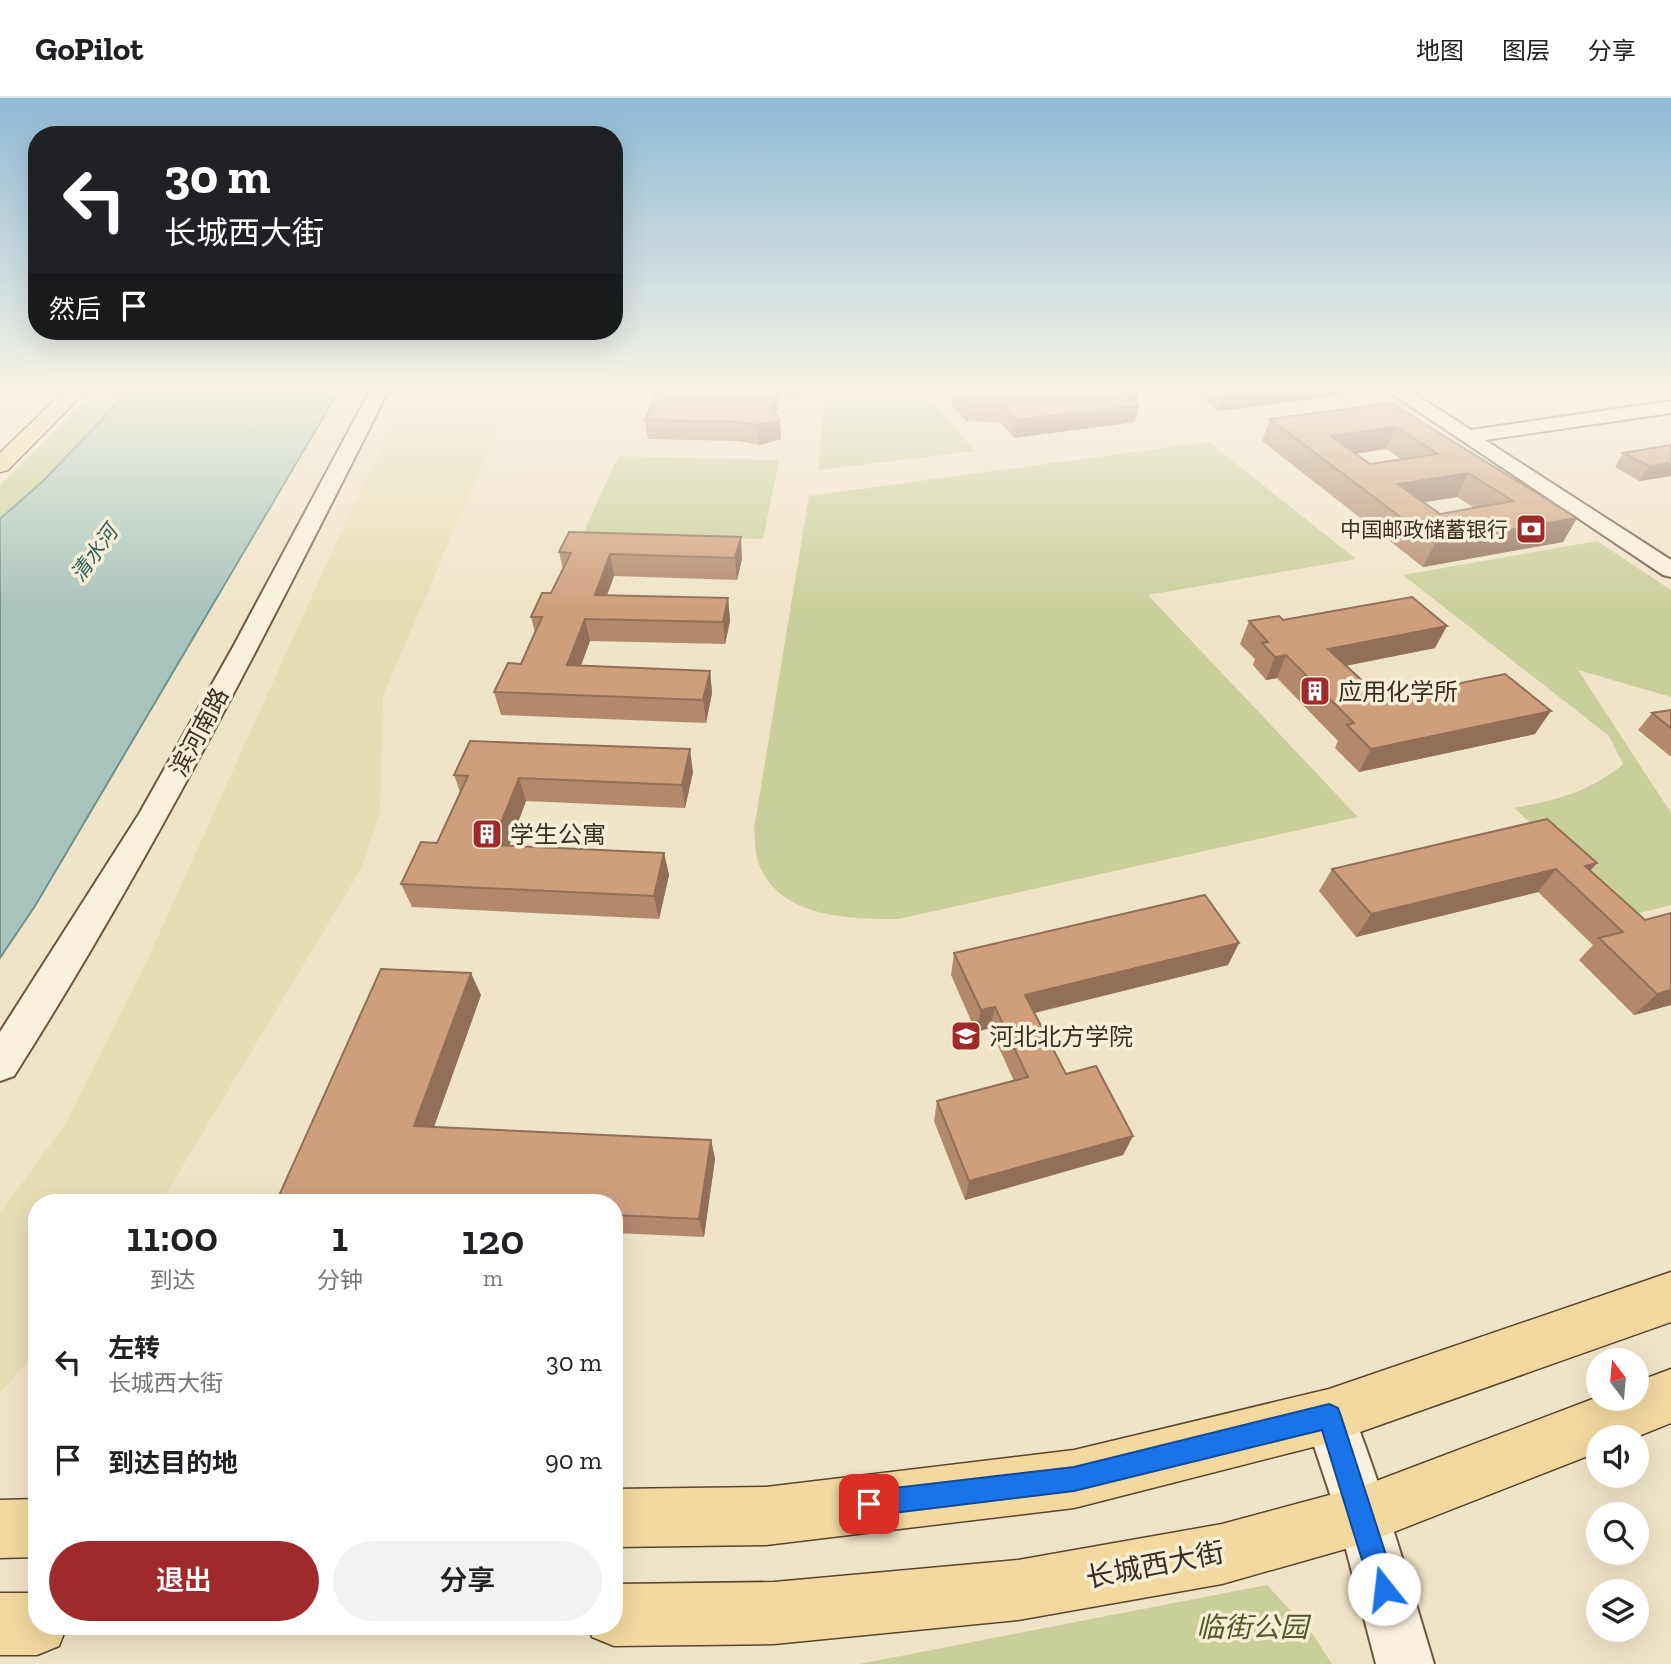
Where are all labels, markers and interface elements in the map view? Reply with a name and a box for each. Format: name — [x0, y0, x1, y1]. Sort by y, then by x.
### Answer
text: GoPilot — [35, 29, 143, 68]
text: 地图 — [1416, 36, 1464, 65]
text: 图层 — [1502, 36, 1550, 65]
text: 分享 — [1588, 36, 1636, 65]
text: 30 m — [164, 147, 270, 206]
icon: left — [49, 154, 140, 245]
text: 长城西大街 — [164, 214, 324, 252]
icon: arrive — [115, 287, 153, 325]
text: 然后 — [49, 293, 101, 325]
bank icon: 中国邮政储蓄银行 — [1514, 512, 1548, 546]
water label: 清水河 — [65, 517, 125, 586]
place label: 中国邮政储蓄银行 — [1340, 517, 1508, 542]
building icon: 应用化学所 — [1298, 674, 1332, 708]
place label: 应用化学所 — [1338, 677, 1458, 706]
street label: 滨河南路 — [164, 683, 234, 781]
building icon: 学生公寓 — [470, 817, 504, 851]
place label: 学生公寓 — [510, 820, 606, 849]
school or university icon: 河北北方学院 — [949, 1019, 983, 1053]
place label: 河北北方学院 — [989, 1022, 1133, 1051]
text: 11:00 — [127, 1211, 218, 1262]
text: 1 — [332, 1211, 348, 1262]
text: 120 — [461, 1214, 524, 1265]
text: m — [483, 1264, 503, 1292]
text: 到达 — [149, 1266, 195, 1294]
text: 分钟 — [317, 1266, 363, 1294]
text: 左转 — [108, 1332, 160, 1364]
icon: left — [49, 1343, 87, 1381]
text: 30 m — [546, 1346, 602, 1378]
north arrow — [1586, 1348, 1648, 1410]
map controls — [1586, 1348, 1649, 1642]
text: 长城西大街 — [108, 1369, 223, 1397]
button: sound — [1586, 1425, 1649, 1488]
icon: arrive — [49, 1441, 87, 1479]
text: 90 m — [545, 1444, 602, 1476]
text: 到达目的地 — [108, 1447, 238, 1479]
pin — [839, 1474, 899, 1534]
icon: arrive — [850, 1485, 888, 1523]
button: search — [1586, 1502, 1649, 1565]
street label: 长城西大街 — [1083, 1535, 1227, 1595]
button: 退出 — [49, 1541, 319, 1621]
button: 分享 — [333, 1541, 602, 1621]
position arrow — [1347, 1552, 1421, 1626]
button: layers — [1586, 1579, 1649, 1642]
park label: 临街公园 — [1196, 1611, 1312, 1644]

